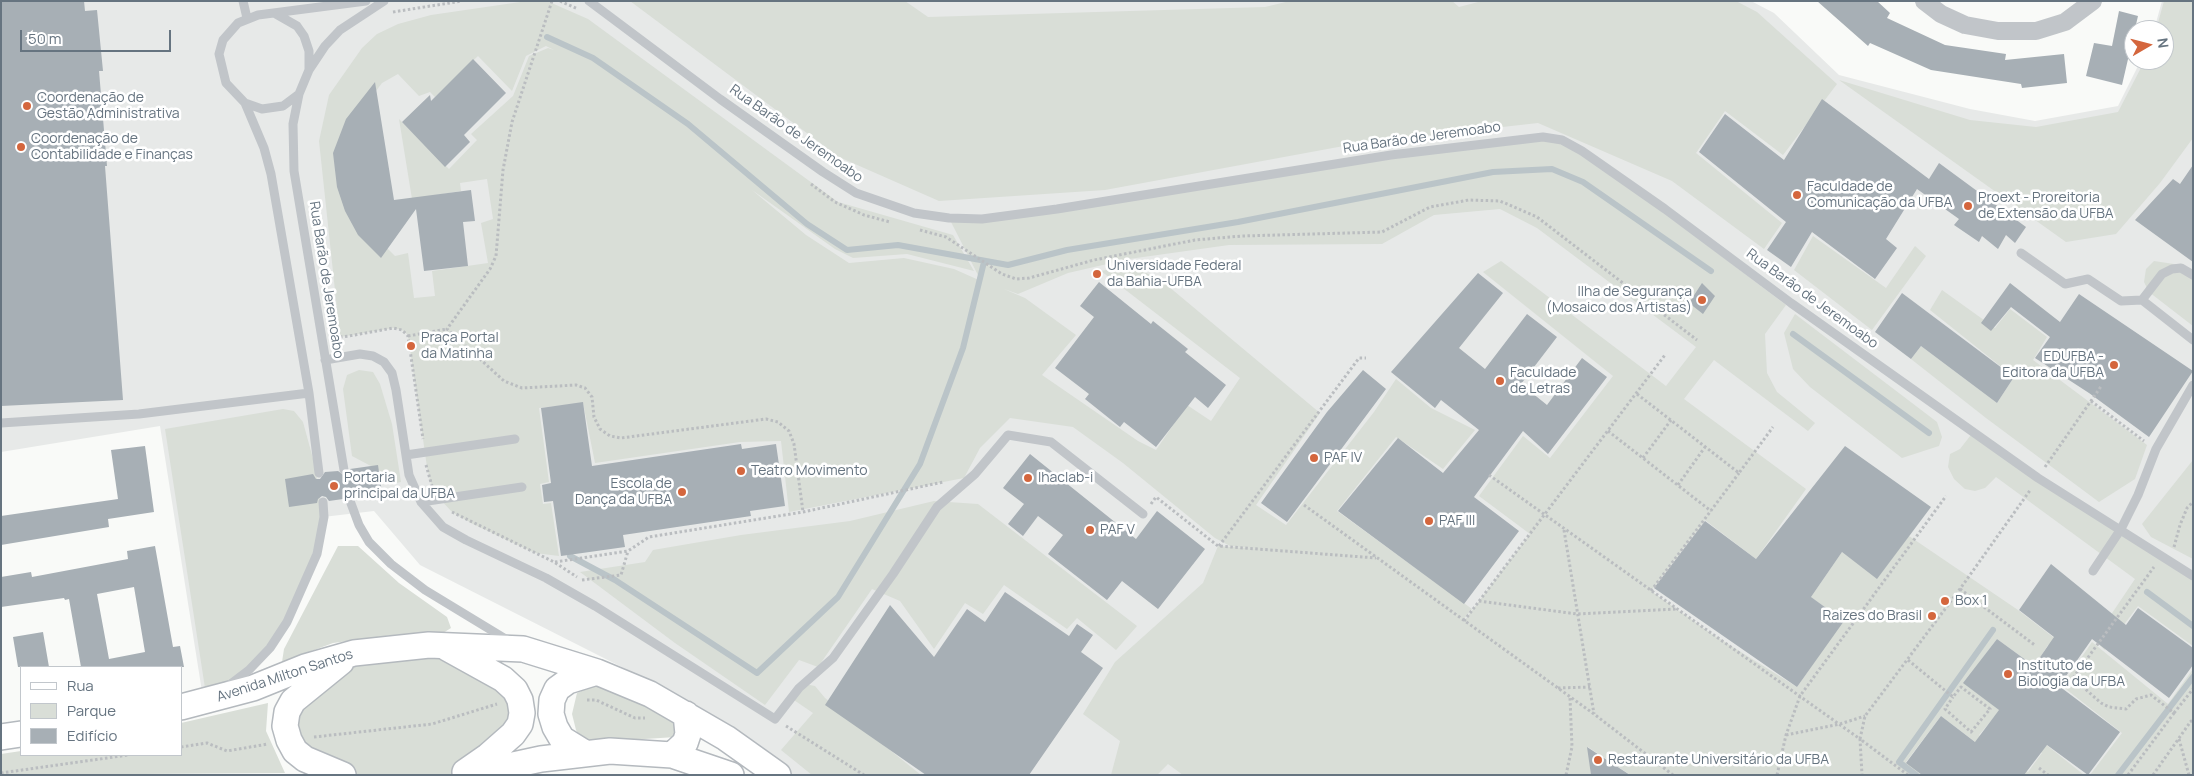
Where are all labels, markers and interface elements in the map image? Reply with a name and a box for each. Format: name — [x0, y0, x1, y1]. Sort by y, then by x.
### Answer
scale bar — [22, 20, 174, 52]
north arrow — [2124, 20, 2174, 70]
text: 50 m — [28, 28, 62, 49]
text: N — [2153, 37, 2173, 49]
street label: Rua Barão de Jeremoabo — [726, 82, 866, 186]
place label: Coordenação de Gestão Administrativa — [37, 90, 180, 122]
marker: Coordenação de Gestão Administrativa — [21, 100, 33, 112]
street label: Rua Barão de Jeremoabo — [1342, 119, 1502, 157]
place label: Coordenação de Contabilidade e Finanças — [31, 131, 193, 164]
marker: Coordenação de Contabilidade e Finanças — [15, 141, 27, 153]
place label: Faculdade de Comunicação da UFBA — [1807, 179, 1952, 212]
marker: Faculdade de Comunicação da UFBA — [1791, 189, 1803, 201]
place label: Proext - Proreitoria de Extensão da UFBA — [1978, 190, 2114, 222]
street label: Rua Barão de Jeremoabo — [305, 200, 347, 360]
marker: Proext - Proreitoria de Extensão da UFBA — [1962, 200, 1974, 212]
street label: Rua Barão de Jeremoabo — [1743, 245, 1881, 353]
place label: Universidade Federal da Bahia-UFBA — [1107, 258, 1241, 290]
marker: Universidade Federal da Bahia-UFBA — [1091, 268, 1103, 280]
place label: Ilha de Segurança (Mosaico dos Artistas) — [1546, 284, 1692, 316]
marker: Ilha de Segurança (Mosaico dos Artistas) — [1696, 294, 1708, 306]
place label: Praça Portal da Matinha — [421, 330, 499, 362]
marker: Praça Portal da Matinha — [405, 340, 417, 352]
place label: EDUFBA - Editora da UFBA — [2002, 349, 2104, 382]
marker: EDUFBA - Editora da UFBA — [2108, 359, 2120, 371]
place label: Faculdade de Letras — [1510, 365, 1576, 398]
marker: Faculdade de Letras — [1494, 375, 1506, 387]
place label: PAF IV — [1324, 450, 1362, 466]
marker: PAF IV — [1308, 452, 1320, 464]
place label: Teatro Movimento — [751, 463, 868, 479]
marker: Teatro Movimento — [735, 465, 747, 477]
place label: Portaria principal da UFBA — [344, 470, 455, 502]
place label: Ihaclab-i — [1038, 470, 1093, 486]
marker: Ihaclab-i — [1022, 472, 1034, 484]
place label: Escola de Dança da UFBA — [575, 476, 672, 508]
marker: Portaria principal da UFBA — [328, 480, 340, 492]
marker: Escola de Dança da UFBA — [676, 486, 688, 498]
place label: PAF III — [1439, 513, 1475, 529]
marker: PAF III — [1423, 515, 1435, 527]
place label: PAF V — [1100, 522, 1135, 538]
marker: PAF V — [1084, 524, 1096, 536]
place label: Box 1 — [1955, 593, 1987, 609]
marker: Box 1 — [1939, 595, 1951, 607]
place label: Raizes do Brasil — [1823, 608, 1922, 624]
marker: Raizes do Brasil — [1926, 610, 1938, 622]
street label: Avenida Milton Santos — [215, 646, 355, 706]
place label: Instituto de Biologia da UFBA — [2018, 658, 2125, 690]
legend — [20, 666, 182, 756]
marker: Instituto de Biologia da UFBA — [2002, 668, 2014, 680]
text: Rua — [67, 675, 94, 696]
text: Parque — [67, 700, 116, 721]
text: Edifício — [67, 725, 117, 746]
place label: Restaurante Universitário da UFBA — [1608, 752, 1829, 768]
marker: Restaurante Universitário da UFBA — [1592, 754, 1604, 766]

